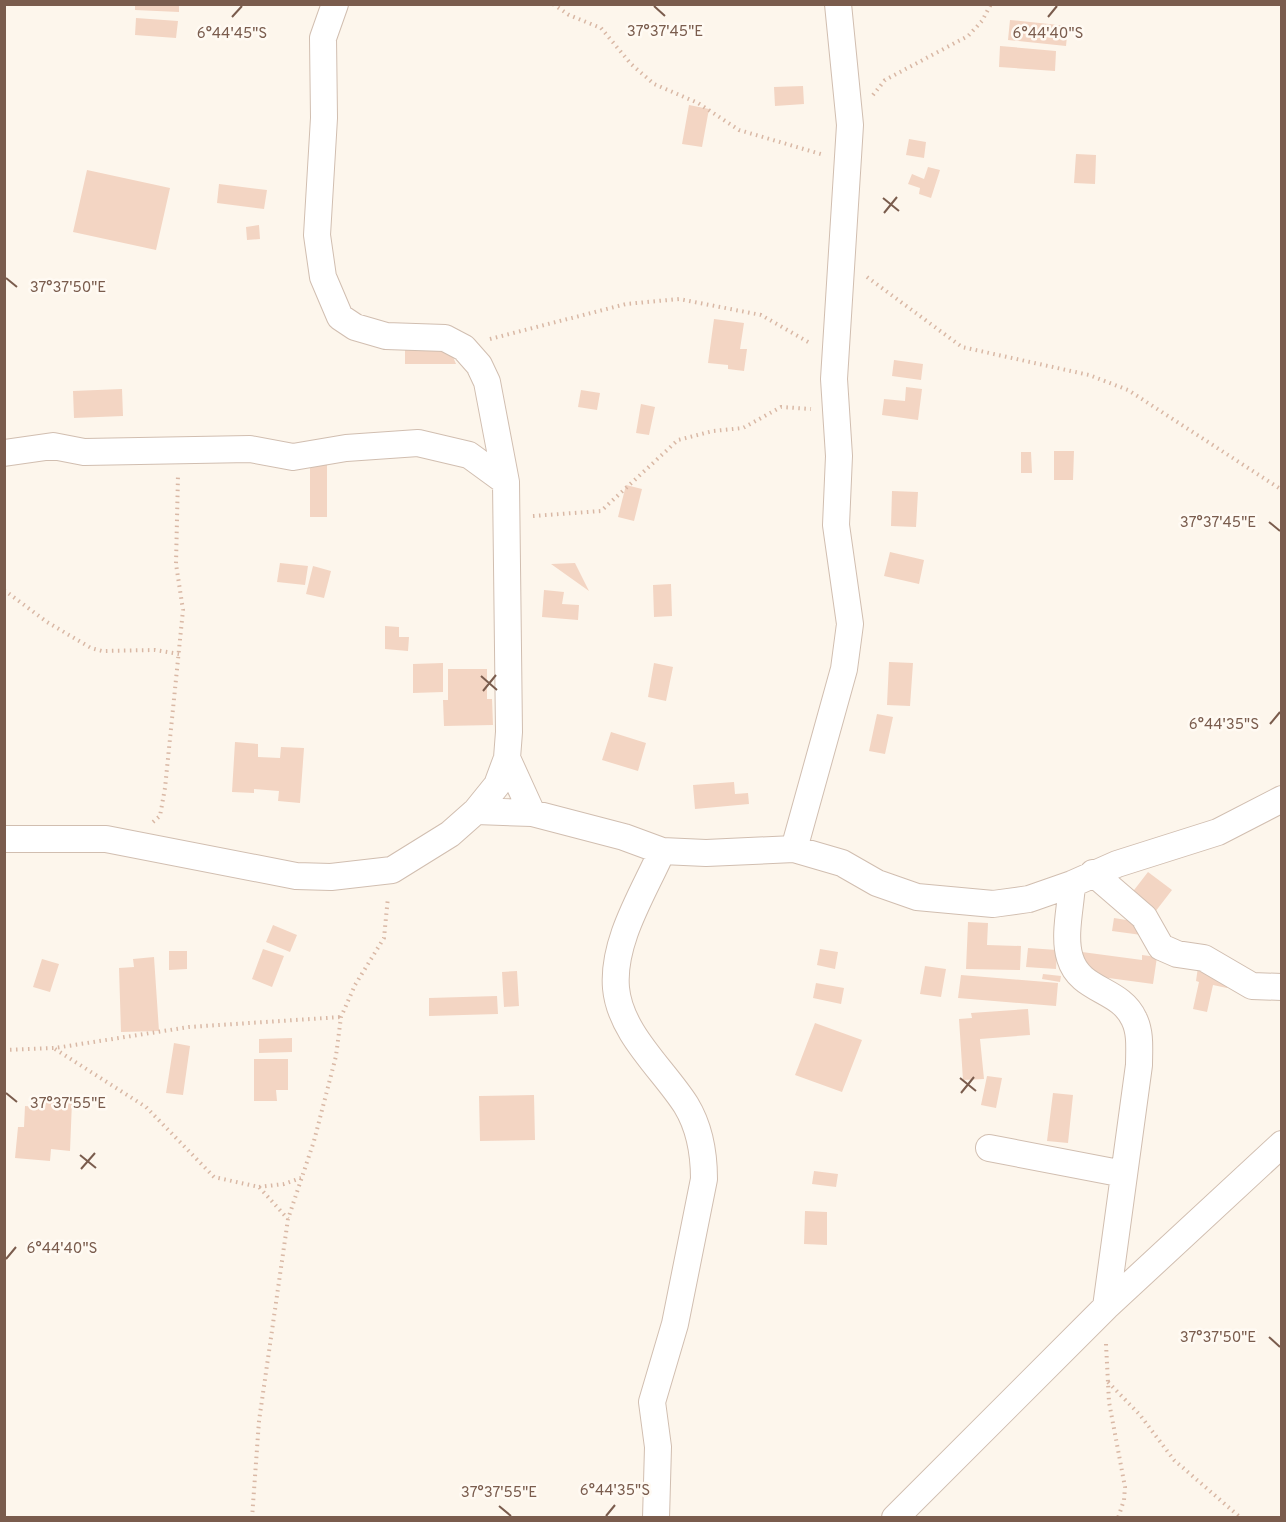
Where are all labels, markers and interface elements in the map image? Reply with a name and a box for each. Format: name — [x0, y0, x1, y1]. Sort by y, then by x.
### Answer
text: 37°37'45"E — [627, 23, 703, 42]
text: 6°44'45"S — [197, 25, 267, 44]
text: 6°44'40"S — [1013, 25, 1083, 44]
text: 37°37'50"E — [30, 279, 106, 298]
text: 37°37'45"E — [1180, 514, 1256, 533]
text: 6°44'35"S — [1189, 716, 1259, 735]
text: 37°37'55"E — [30, 1095, 106, 1114]
text: 6°44'40"S — [27, 1240, 97, 1259]
text: 37°37'50"E — [1180, 1329, 1256, 1348]
text: 6°44'35"S — [580, 1482, 650, 1501]
text: 37°37'55"E — [461, 1484, 537, 1503]

